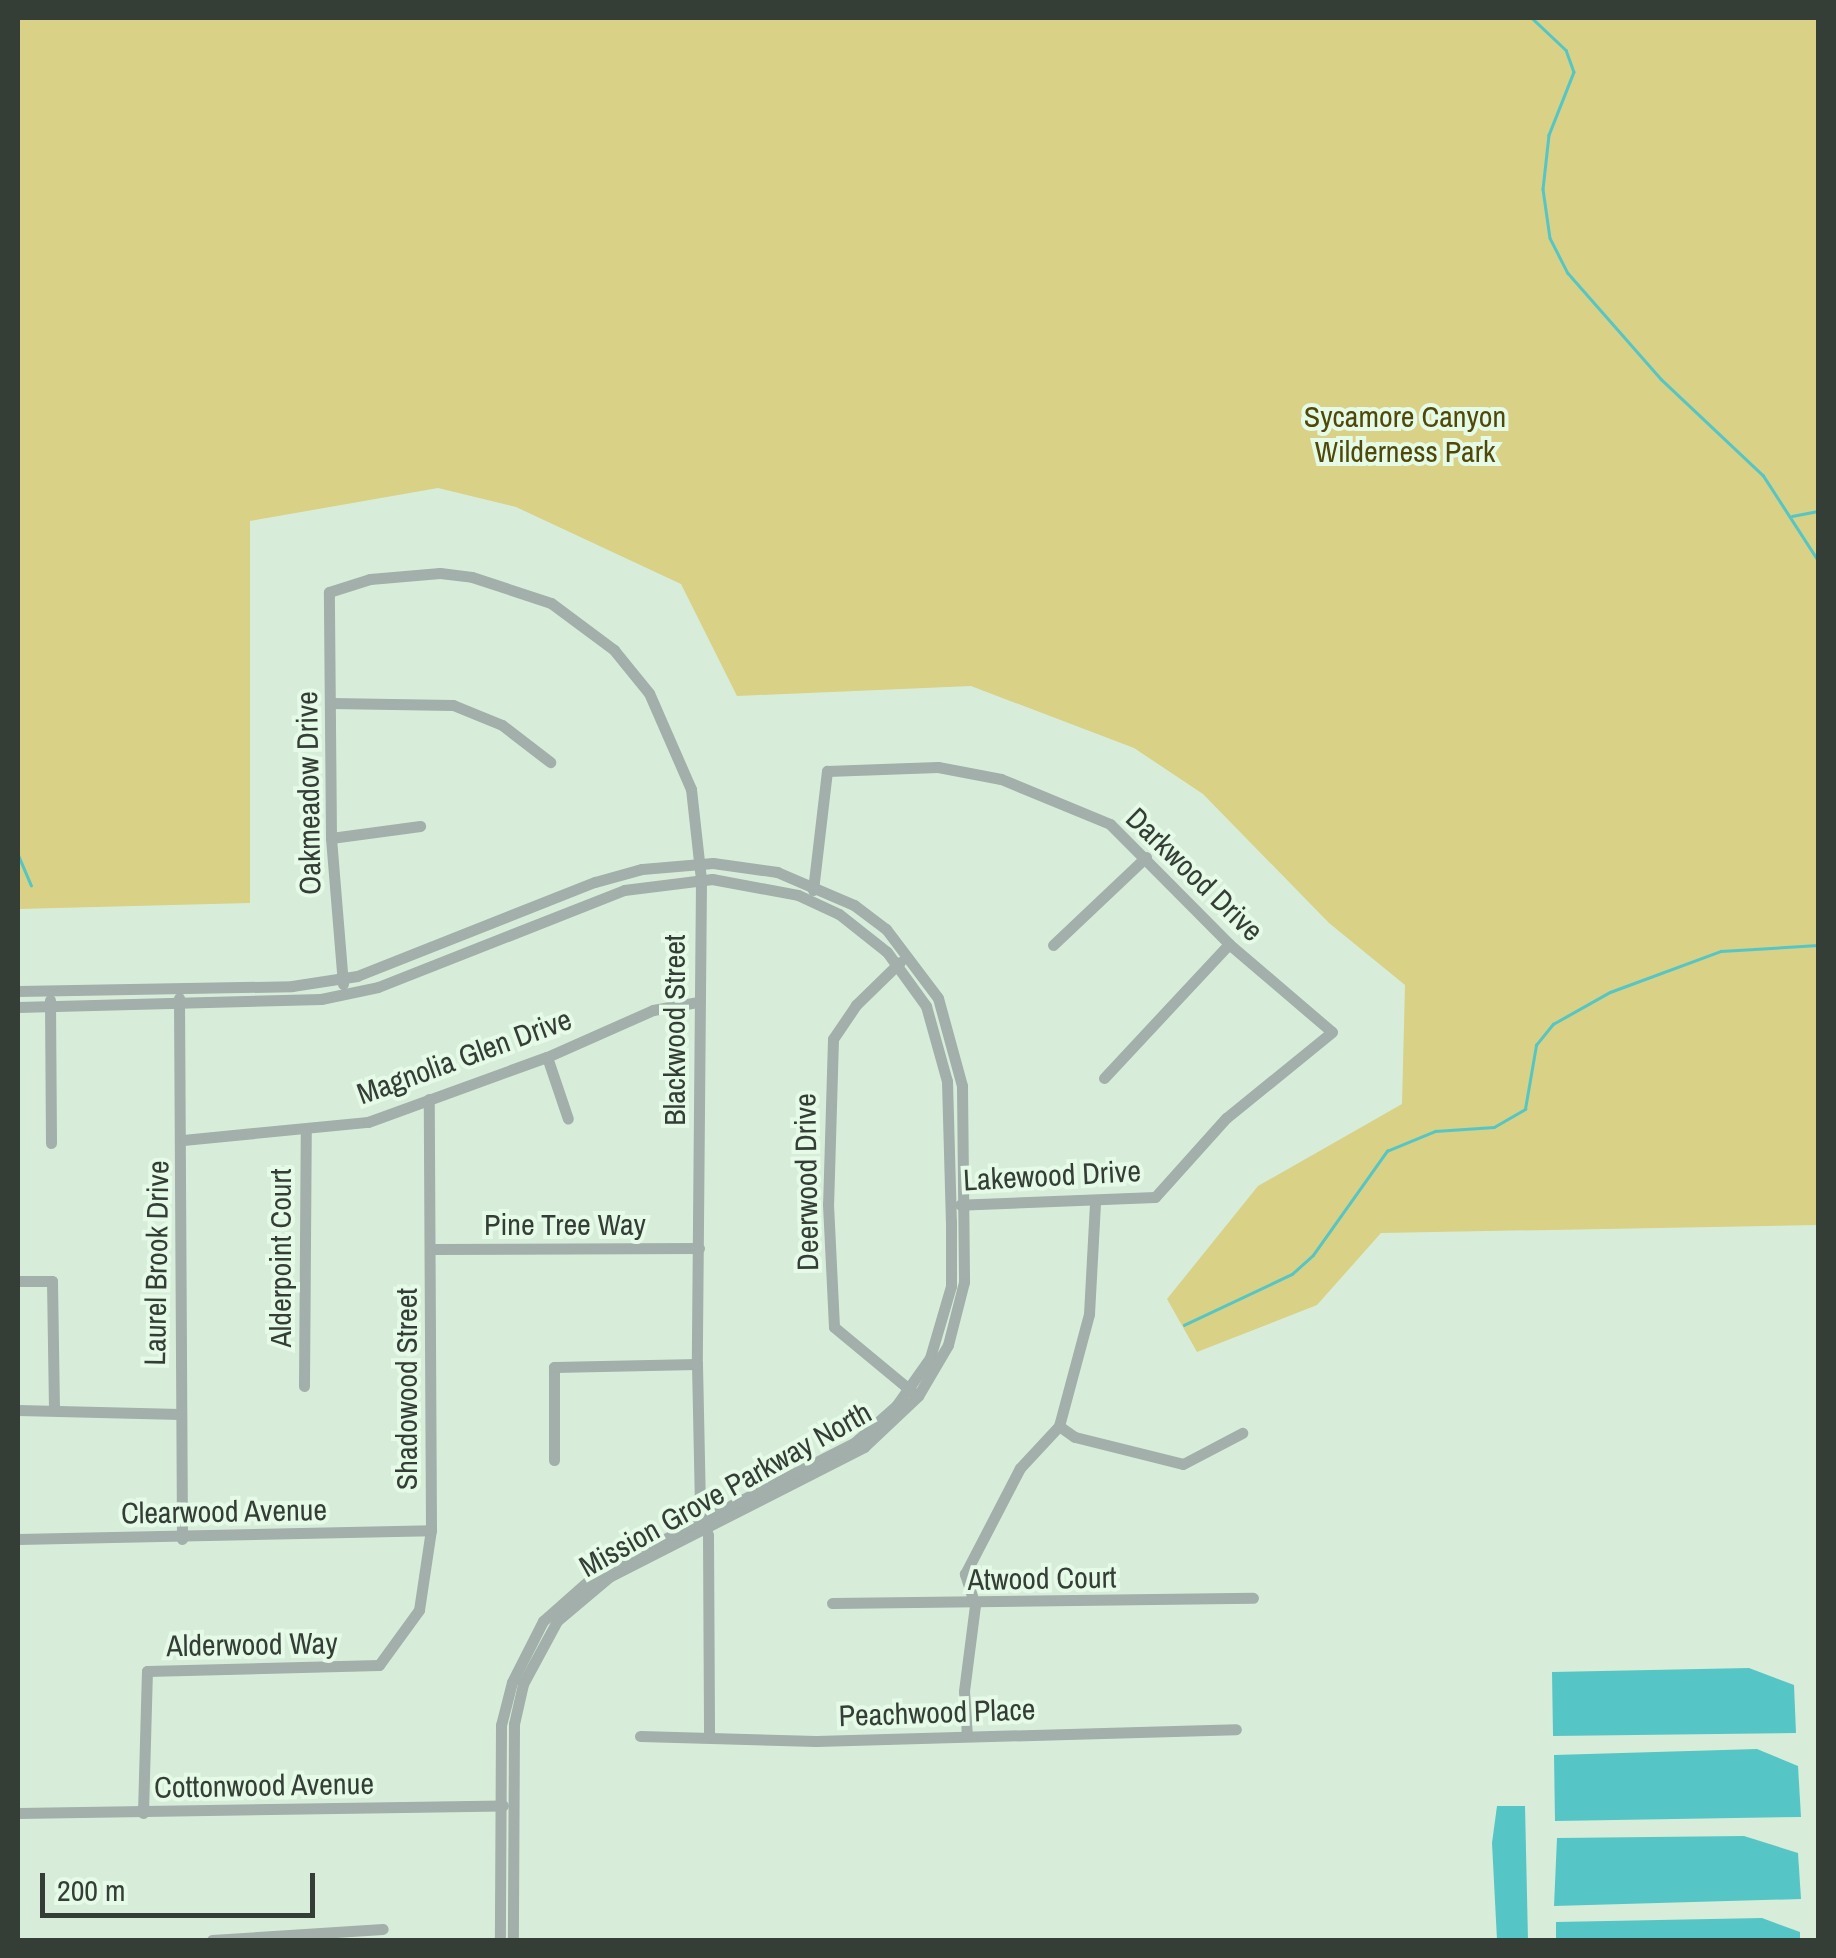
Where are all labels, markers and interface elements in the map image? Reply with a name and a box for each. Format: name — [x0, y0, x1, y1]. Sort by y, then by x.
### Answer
park label: Sycamore Canyon Wilderness Park — [1304, 398, 1506, 468]
street label: Oakmeadow Drive — [288, 691, 328, 895]
street label: Darkwood Drive — [1119, 800, 1271, 948]
street label: Blackwood Street — [656, 934, 692, 1126]
street label: Magnolia Glen Drive — [352, 1001, 576, 1111]
street label: Deerwood Drive — [786, 1093, 826, 1271]
street label: Lakewood Drive — [962, 1152, 1142, 1198]
street label: Laurel Brook Drive — [136, 1160, 176, 1366]
street label: Alderpoint Court — [262, 1168, 298, 1348]
street label: Pine Tree Way — [484, 1206, 646, 1242]
street label: Shadowood Street — [388, 1288, 424, 1490]
street label: Mission Grove Parkway North — [573, 1394, 877, 1584]
street label: Clearwood Avenue — [120, 1491, 328, 1531]
street label: Atwood Court — [967, 1559, 1117, 1597]
street label: Alderwood Way — [166, 1625, 338, 1663]
street label: Peachwood Place — [838, 1691, 1036, 1733]
street label: Cottonwood Avenue — [153, 1765, 375, 1805]
scale bar — [45, 1853, 320, 1915]
text: 200 m — [57, 1870, 125, 1910]

